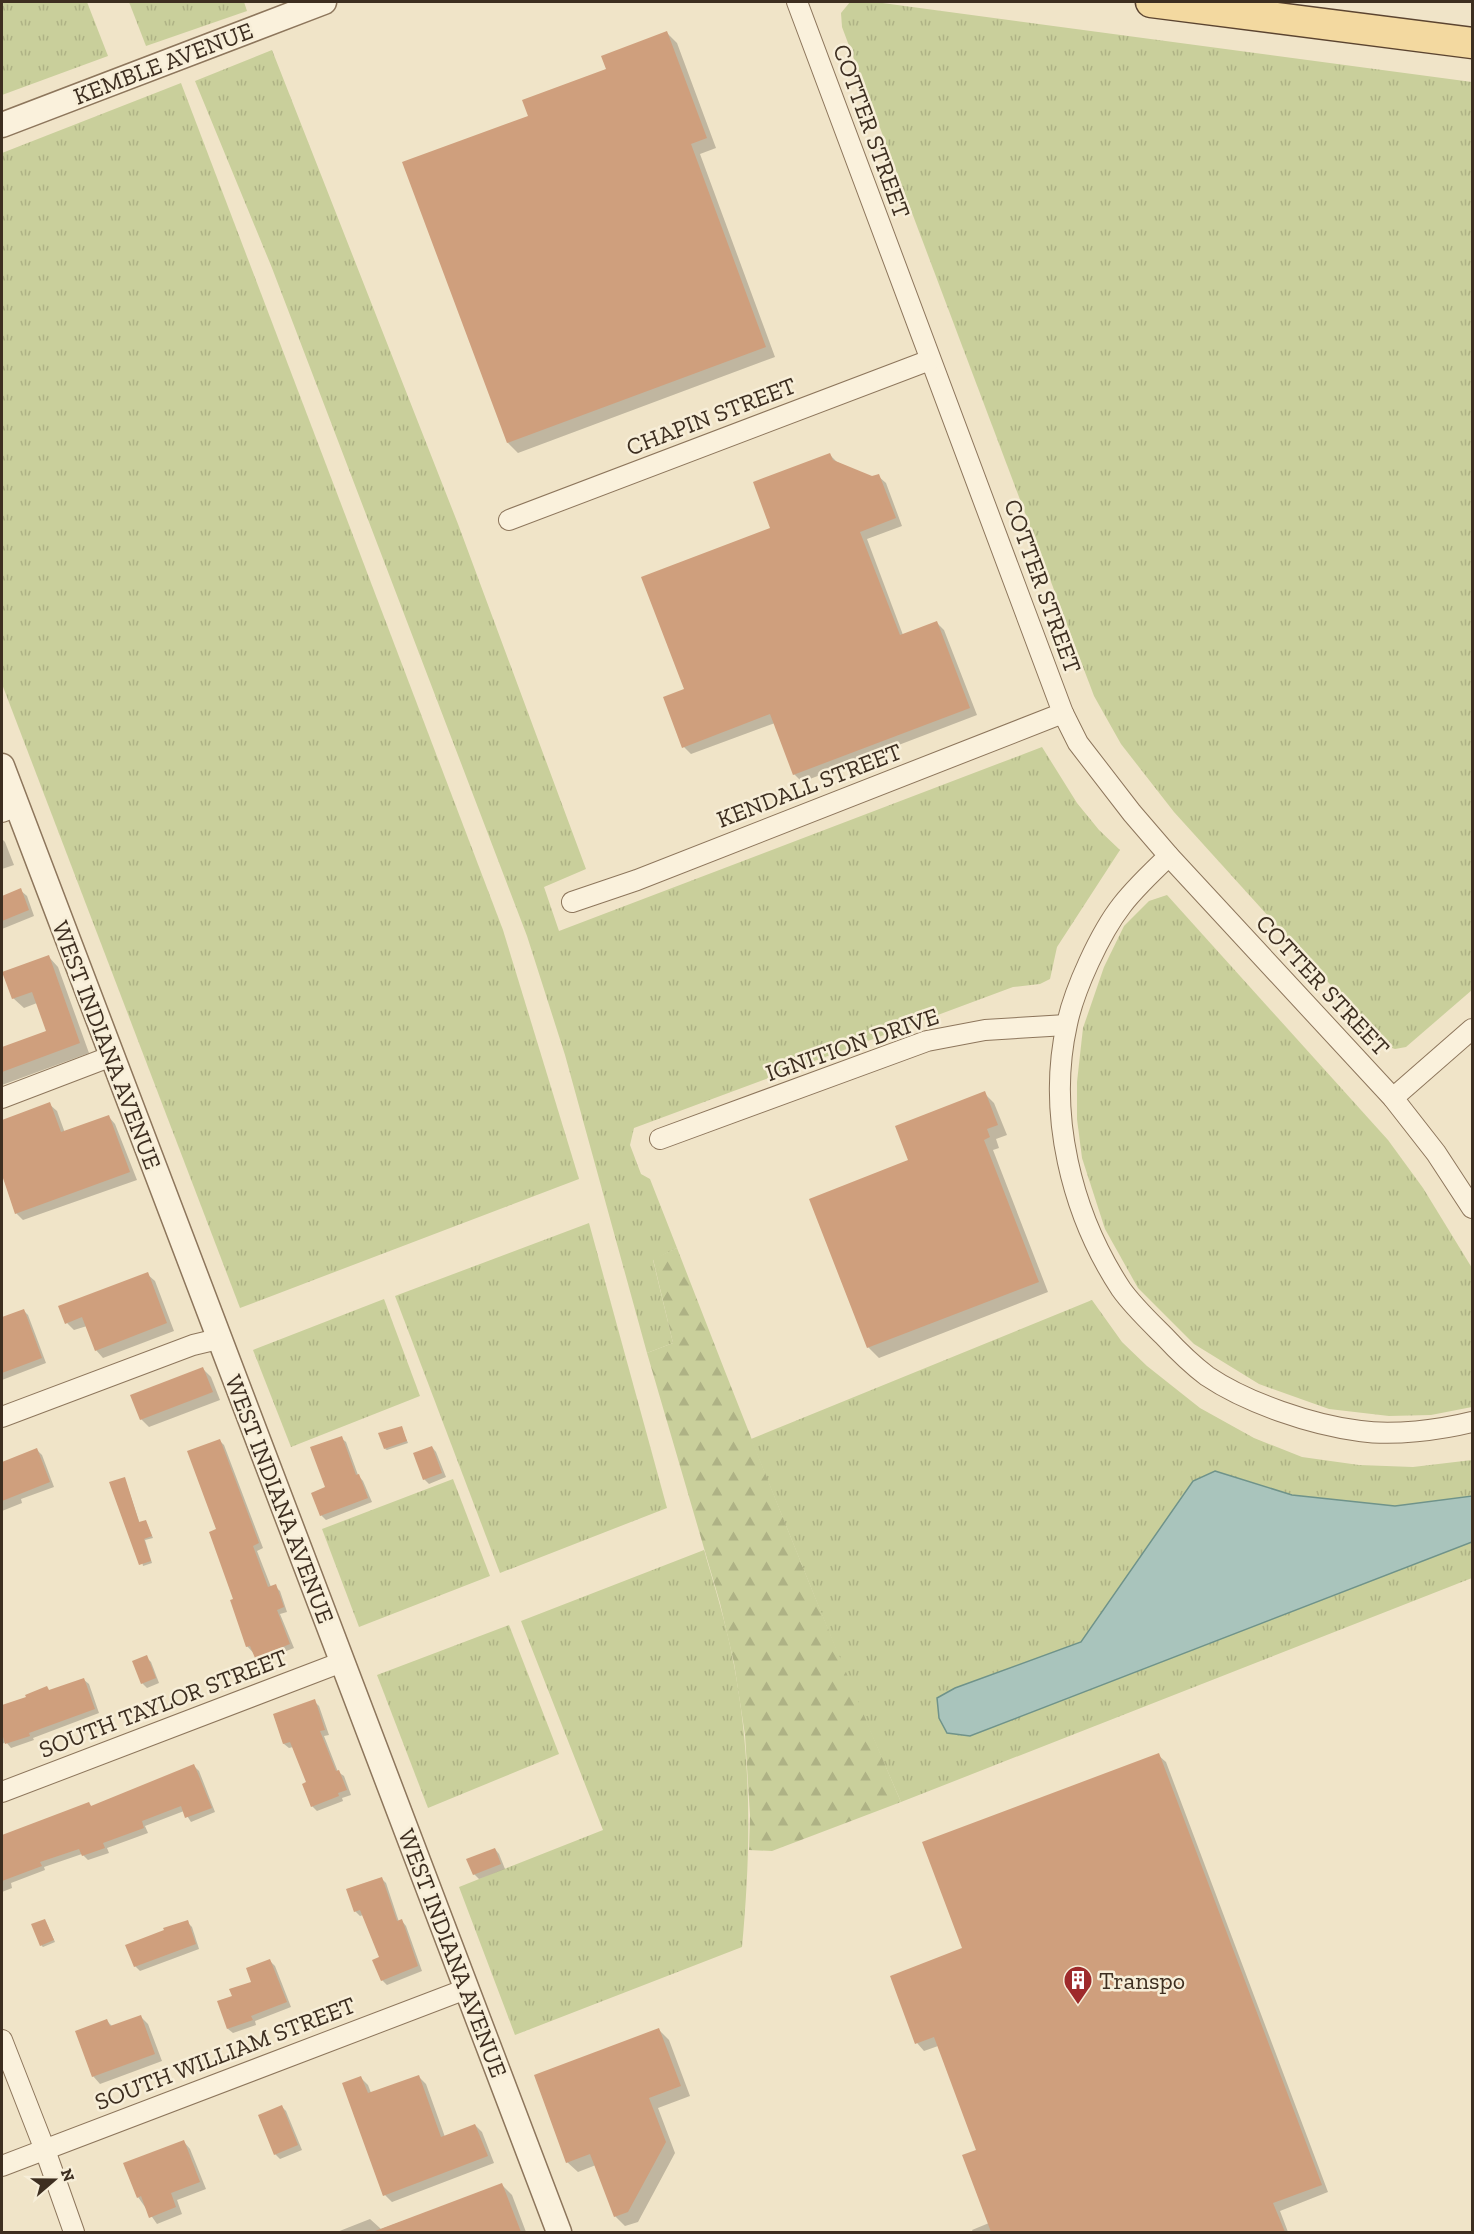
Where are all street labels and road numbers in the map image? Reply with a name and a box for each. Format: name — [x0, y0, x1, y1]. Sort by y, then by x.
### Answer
street label: KEMBLE AVENUE — [69, 15, 257, 111]
street label: COTTER STREET — [827, 40, 917, 222]
street label: CHAPIN STREET — [622, 370, 800, 462]
street label: COTTER STREET — [998, 495, 1088, 677]
street label: KENDALL STREET — [712, 736, 906, 834]
street label: COTTER STREET — [1250, 908, 1396, 1062]
street label: WEST INDIANA AVENUE — [46, 917, 168, 1173]
street label: IGNITION DRIVE — [762, 1001, 942, 1087]
street label: WEST INDIANA AVENUE — [219, 1371, 341, 1627]
street label: SOUTH TAYLOR STREET — [35, 1642, 291, 1764]
street label: WEST INDIANA AVENUE — [392, 1825, 514, 2081]
street label: SOUTH WILLIAM STREET — [91, 1990, 359, 2116]

